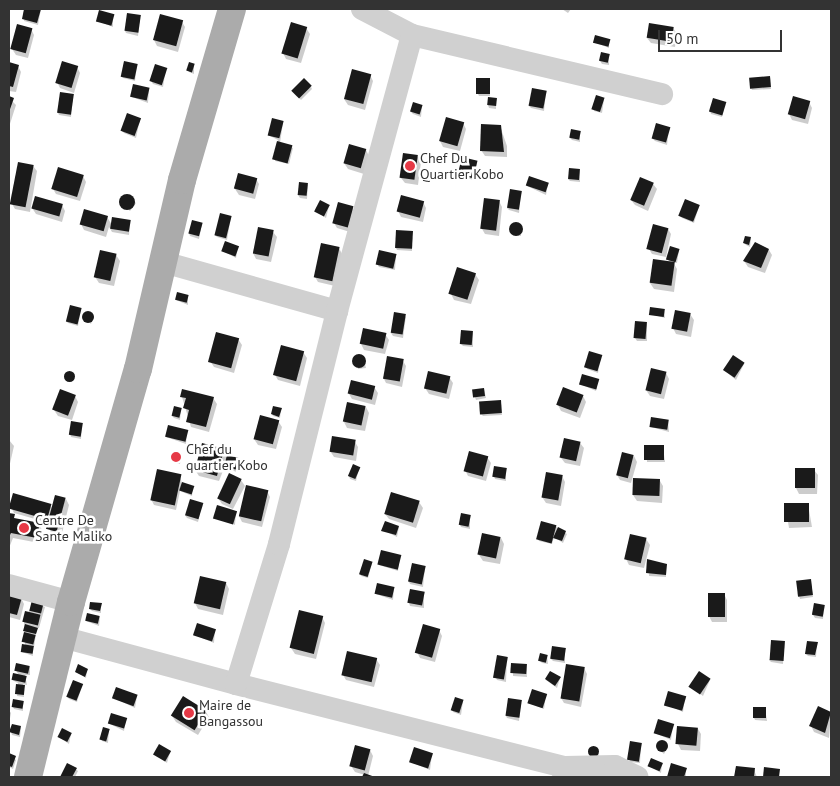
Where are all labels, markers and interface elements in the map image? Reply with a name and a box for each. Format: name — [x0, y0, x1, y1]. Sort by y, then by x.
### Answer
scale bar — [660, 20, 784, 52]
text: 50 m — [666, 29, 699, 48]
place label: Chef Du Quartier Kobo — [420, 150, 504, 182]
marker: Chef Du Quartier Kobo — [404, 160, 416, 172]
place label: Chef du quartier Kobo — [186, 441, 268, 474]
marker: Chef du quartier Kobo — [170, 451, 182, 463]
place label: Centre De Sante Maliko — [35, 512, 112, 544]
marker: Centre De Sante Maliko — [17, 521, 31, 535]
place label: Maire de Bangassou — [199, 697, 263, 730]
marker: Maire de Bangassou — [183, 707, 195, 719]

